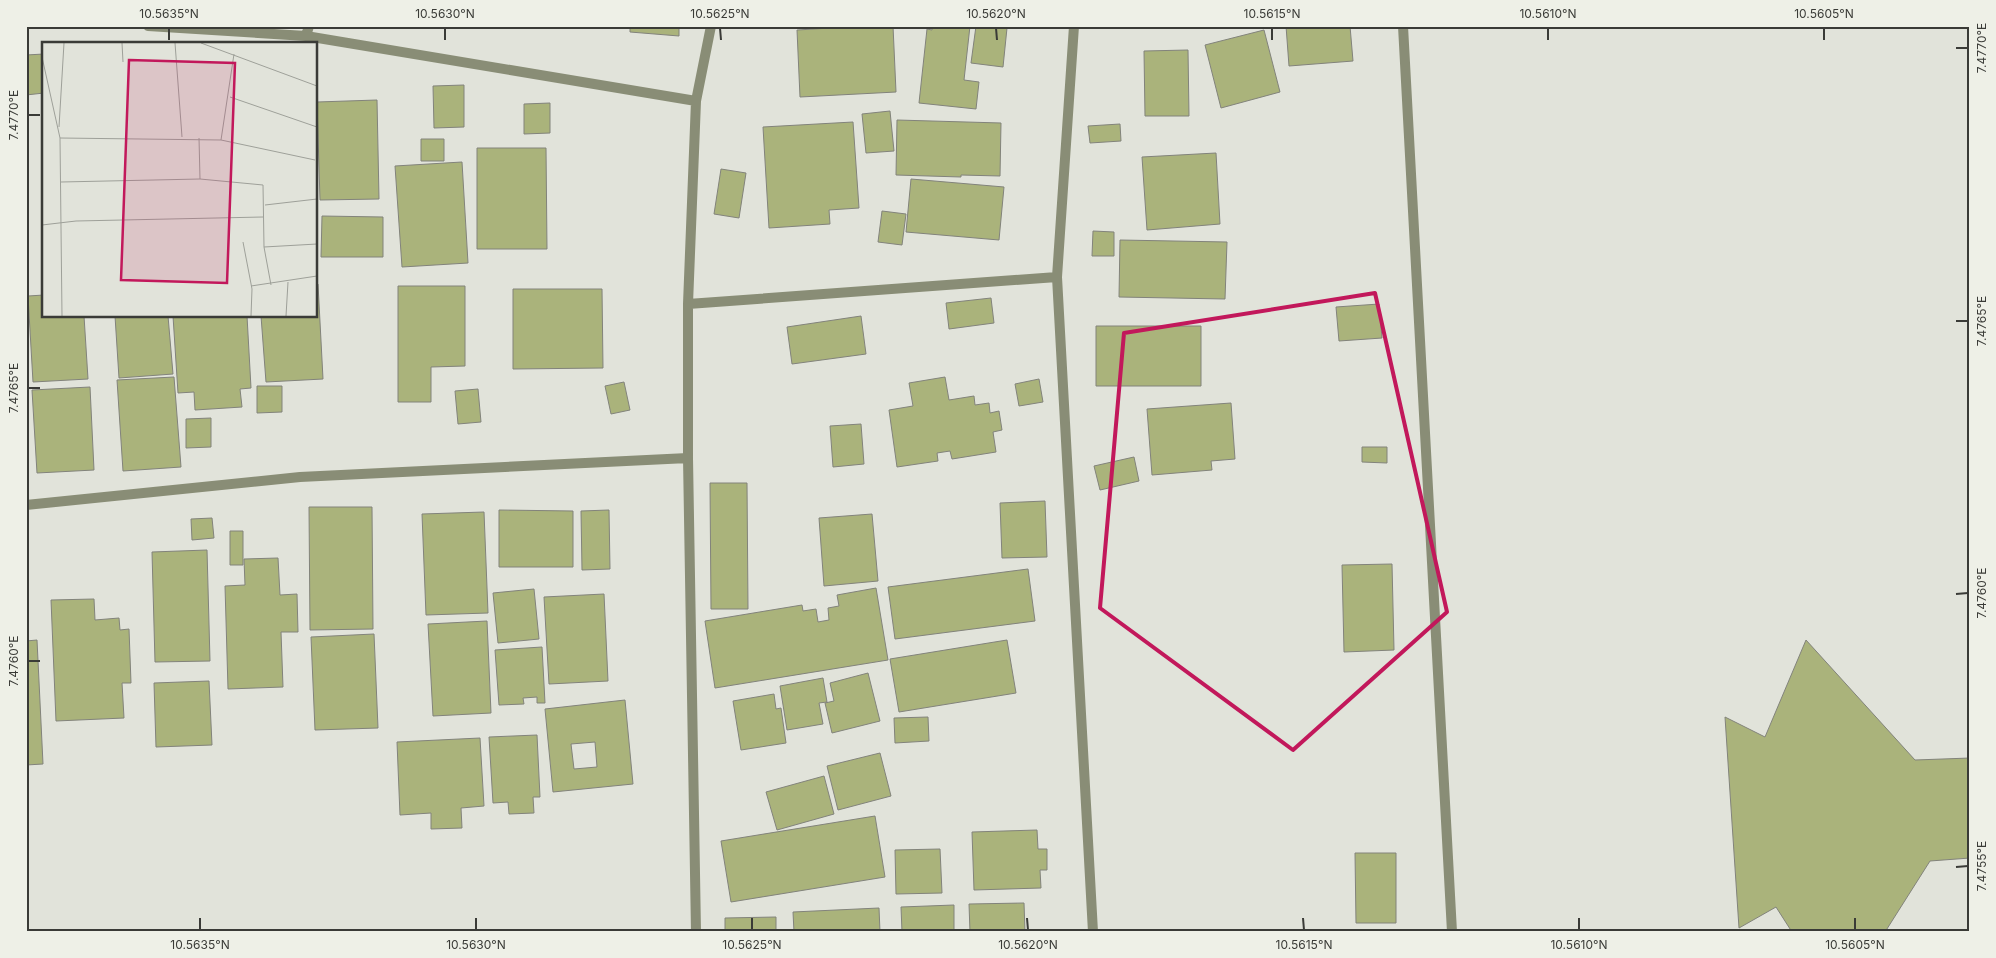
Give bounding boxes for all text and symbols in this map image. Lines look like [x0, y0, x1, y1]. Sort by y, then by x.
text: 10.5635°N [139, 6, 199, 21]
text: 10.5630°N [415, 6, 475, 21]
text: 10.5625°N [690, 6, 750, 21]
text: 10.5620°N [966, 6, 1026, 21]
text: 10.5615°N [1244, 6, 1300, 21]
text: 10.5610°N [1519, 6, 1577, 21]
text: 10.5605°N [1794, 6, 1854, 21]
text: 7.4770°E [1974, 23, 1989, 73]
inset map [42, 42, 318, 318]
text: 7.4770°E [6, 90, 21, 140]
text: 7.4765°E [1974, 296, 1989, 346]
text: 7.4765°E [6, 363, 21, 413]
text: 7.4760°E [1974, 568, 1989, 618]
text: 7.4760°E [6, 636, 21, 686]
text: 7.4755°E [1974, 841, 1989, 891]
text: 10.5635°N [170, 937, 230, 952]
text: 10.5630°N [446, 937, 506, 952]
text: 10.5625°N [722, 937, 782, 952]
text: 10.5620°N [998, 937, 1058, 952]
text: 10.5615°N [1276, 937, 1332, 952]
text: 10.5610°N [1550, 937, 1608, 952]
text: 10.5605°N [1825, 937, 1885, 952]

